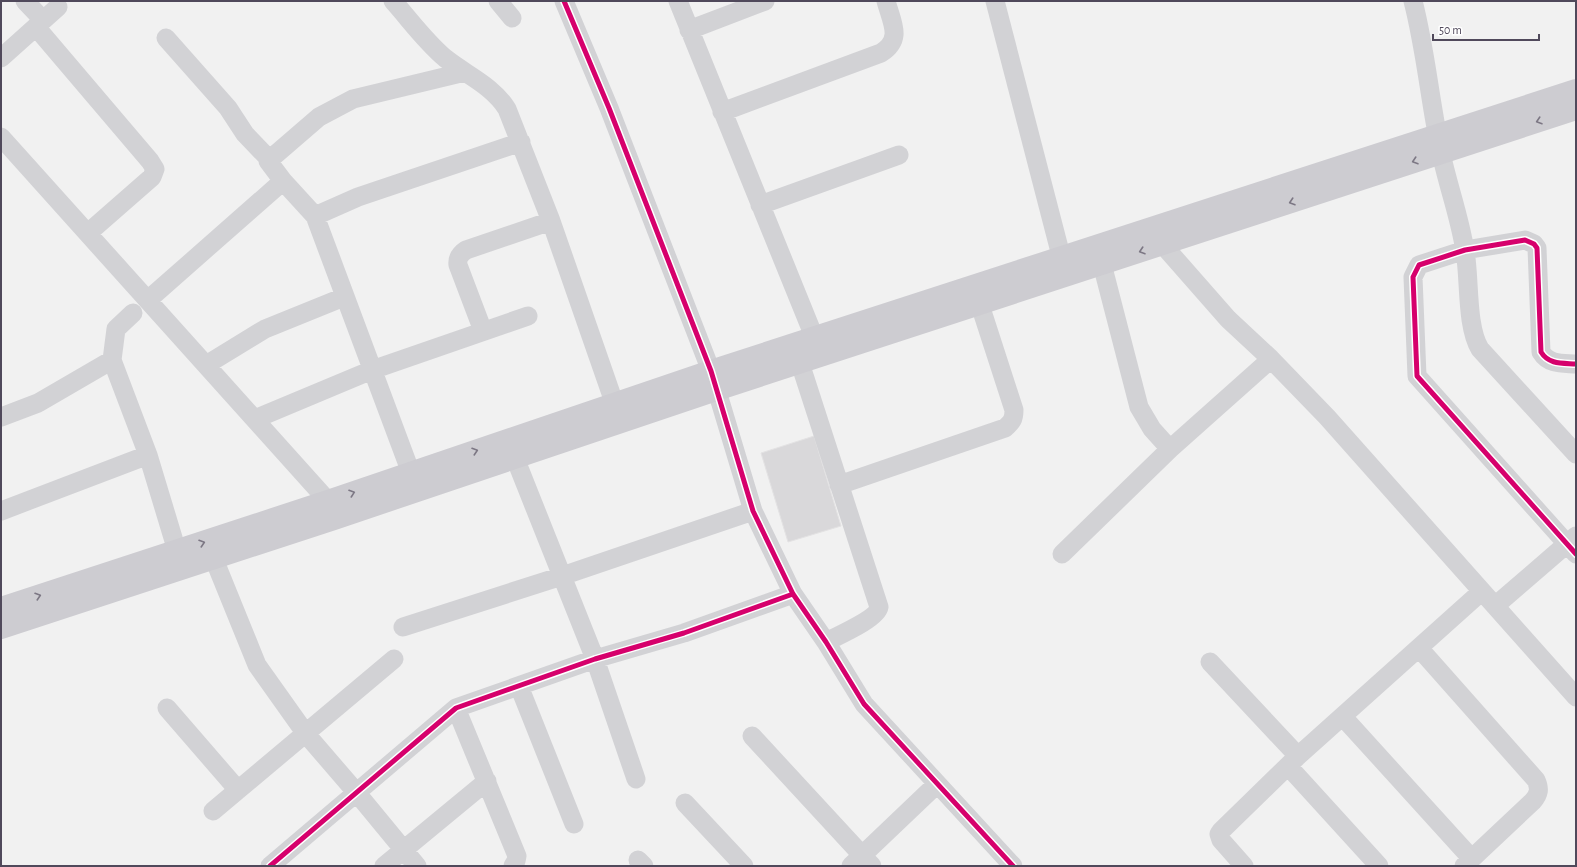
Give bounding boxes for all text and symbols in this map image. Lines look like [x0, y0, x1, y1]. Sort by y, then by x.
scale bar [1433, 16, 1539, 42]
text: 50 m [1439, 24, 1462, 36]
one-way arrow [1536, 116, 1543, 125]
one-way arrow [1412, 157, 1419, 165]
one-way arrow [1288, 197, 1295, 206]
one-way arrow [1138, 247, 1145, 255]
one-way arrow [471, 448, 478, 456]
one-way arrow [348, 489, 355, 498]
one-way arrow [198, 539, 205, 547]
one-way arrow [34, 592, 41, 601]

